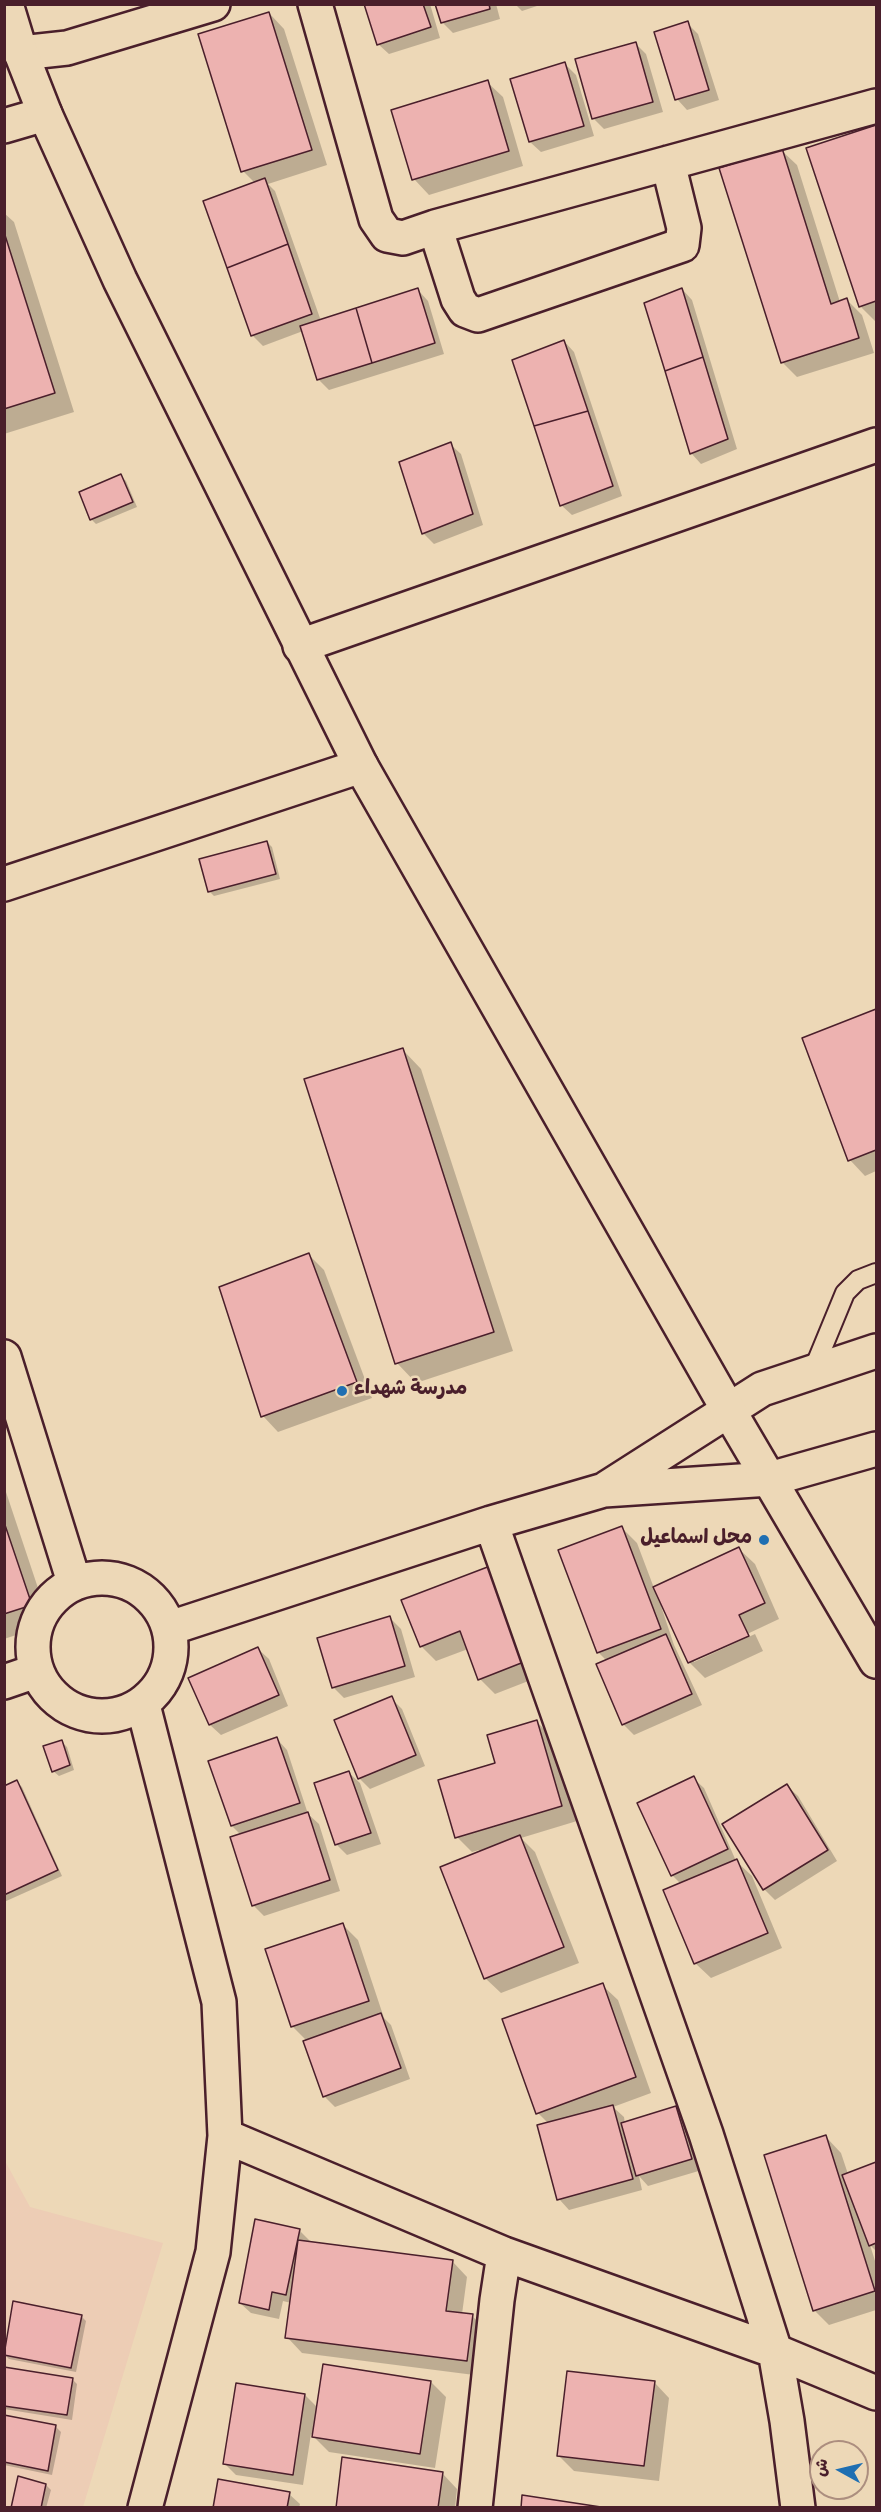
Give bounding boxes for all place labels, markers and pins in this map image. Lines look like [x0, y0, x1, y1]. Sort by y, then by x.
place label: مدرسة شهداء [354, 1379, 467, 1403]
marker: مدرسة شهداء [335, 1384, 349, 1398]
place label: محل اسماعيل [640, 1528, 752, 1552]
marker: محل اسماعيل [757, 1533, 771, 1547]

